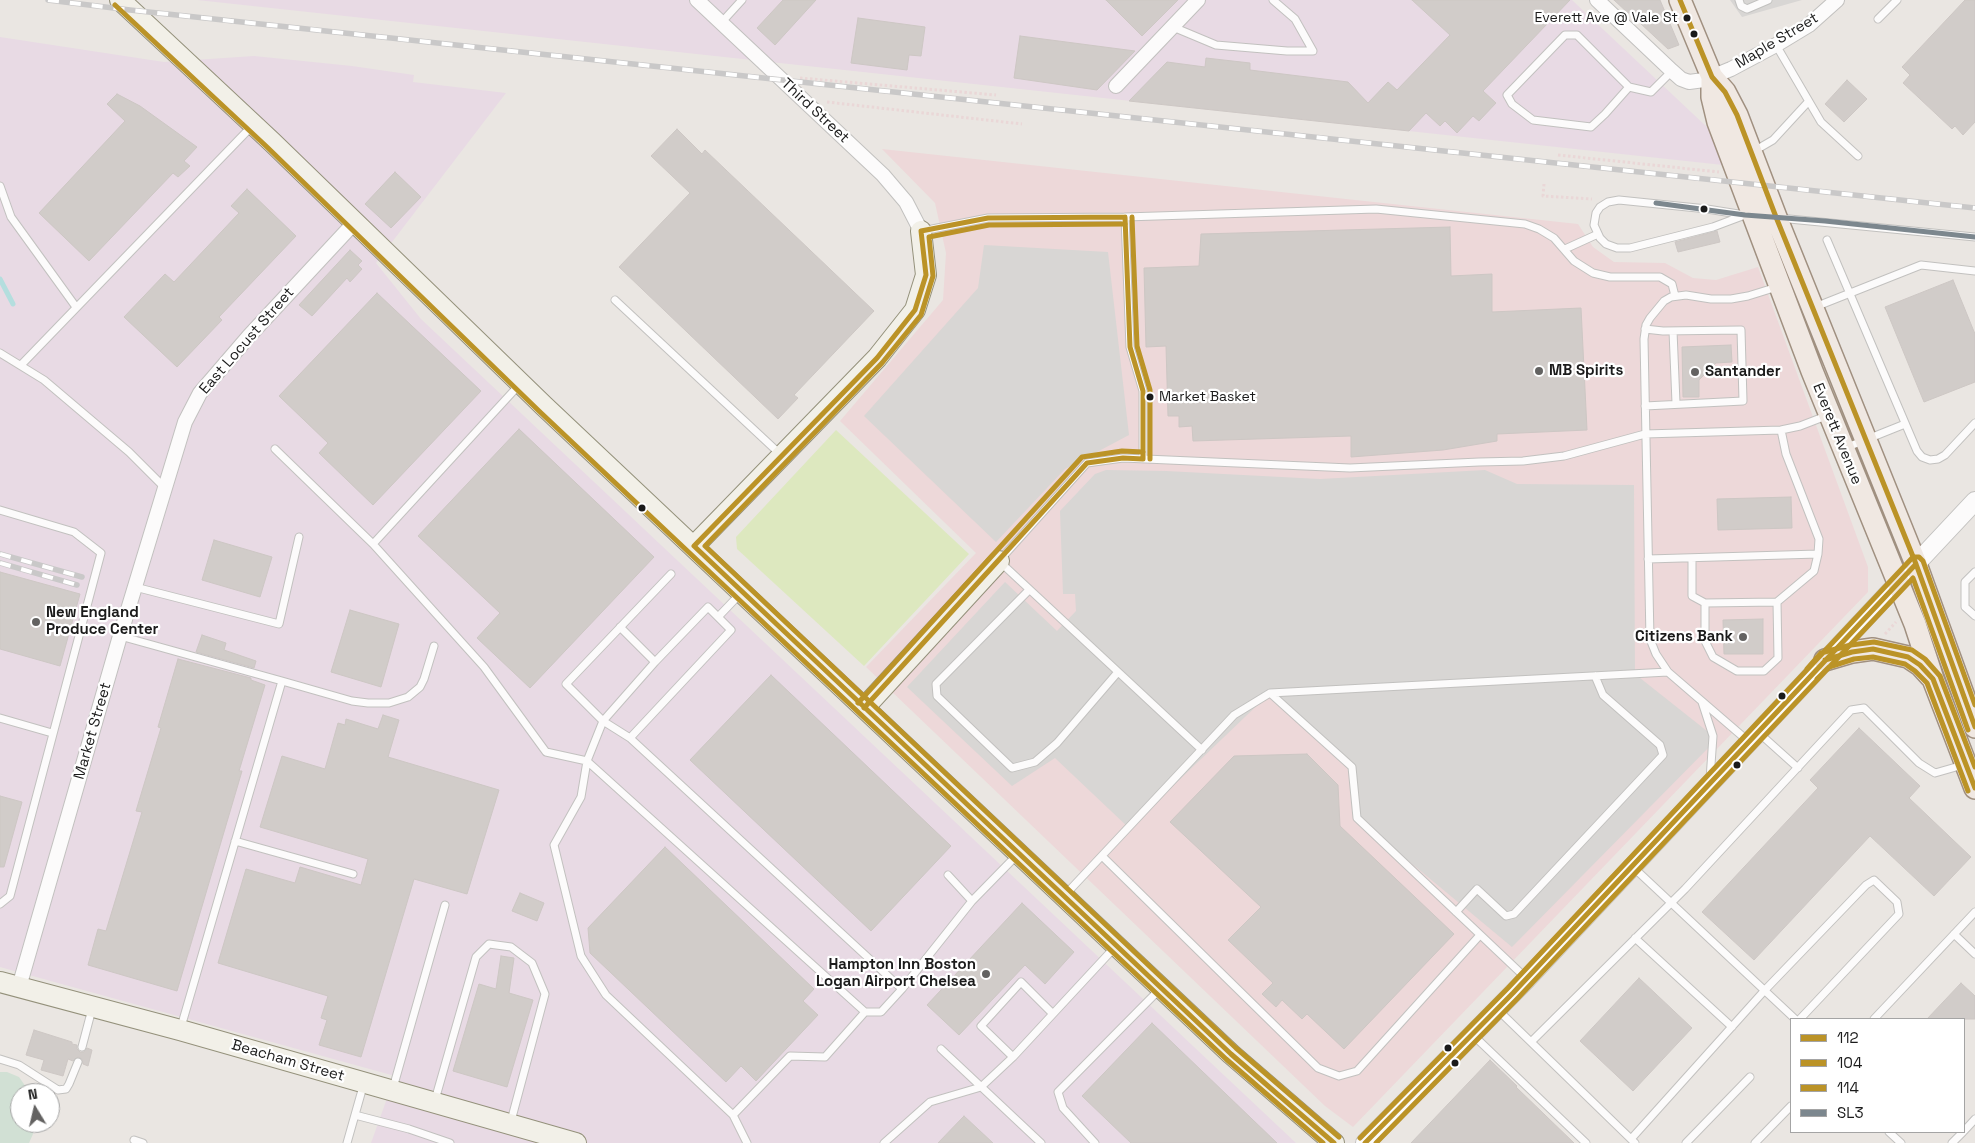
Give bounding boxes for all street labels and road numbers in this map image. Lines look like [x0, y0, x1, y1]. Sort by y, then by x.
street label: Maple Street [1732, 9, 1822, 73]
street label: Third Street [777, 75, 853, 147]
street label: East Locust Street [196, 284, 298, 398]
street label: Everett Avenue [1808, 381, 1866, 487]
street label: Market Street [71, 680, 115, 782]
street label: Beacham Street [229, 1036, 347, 1086]

